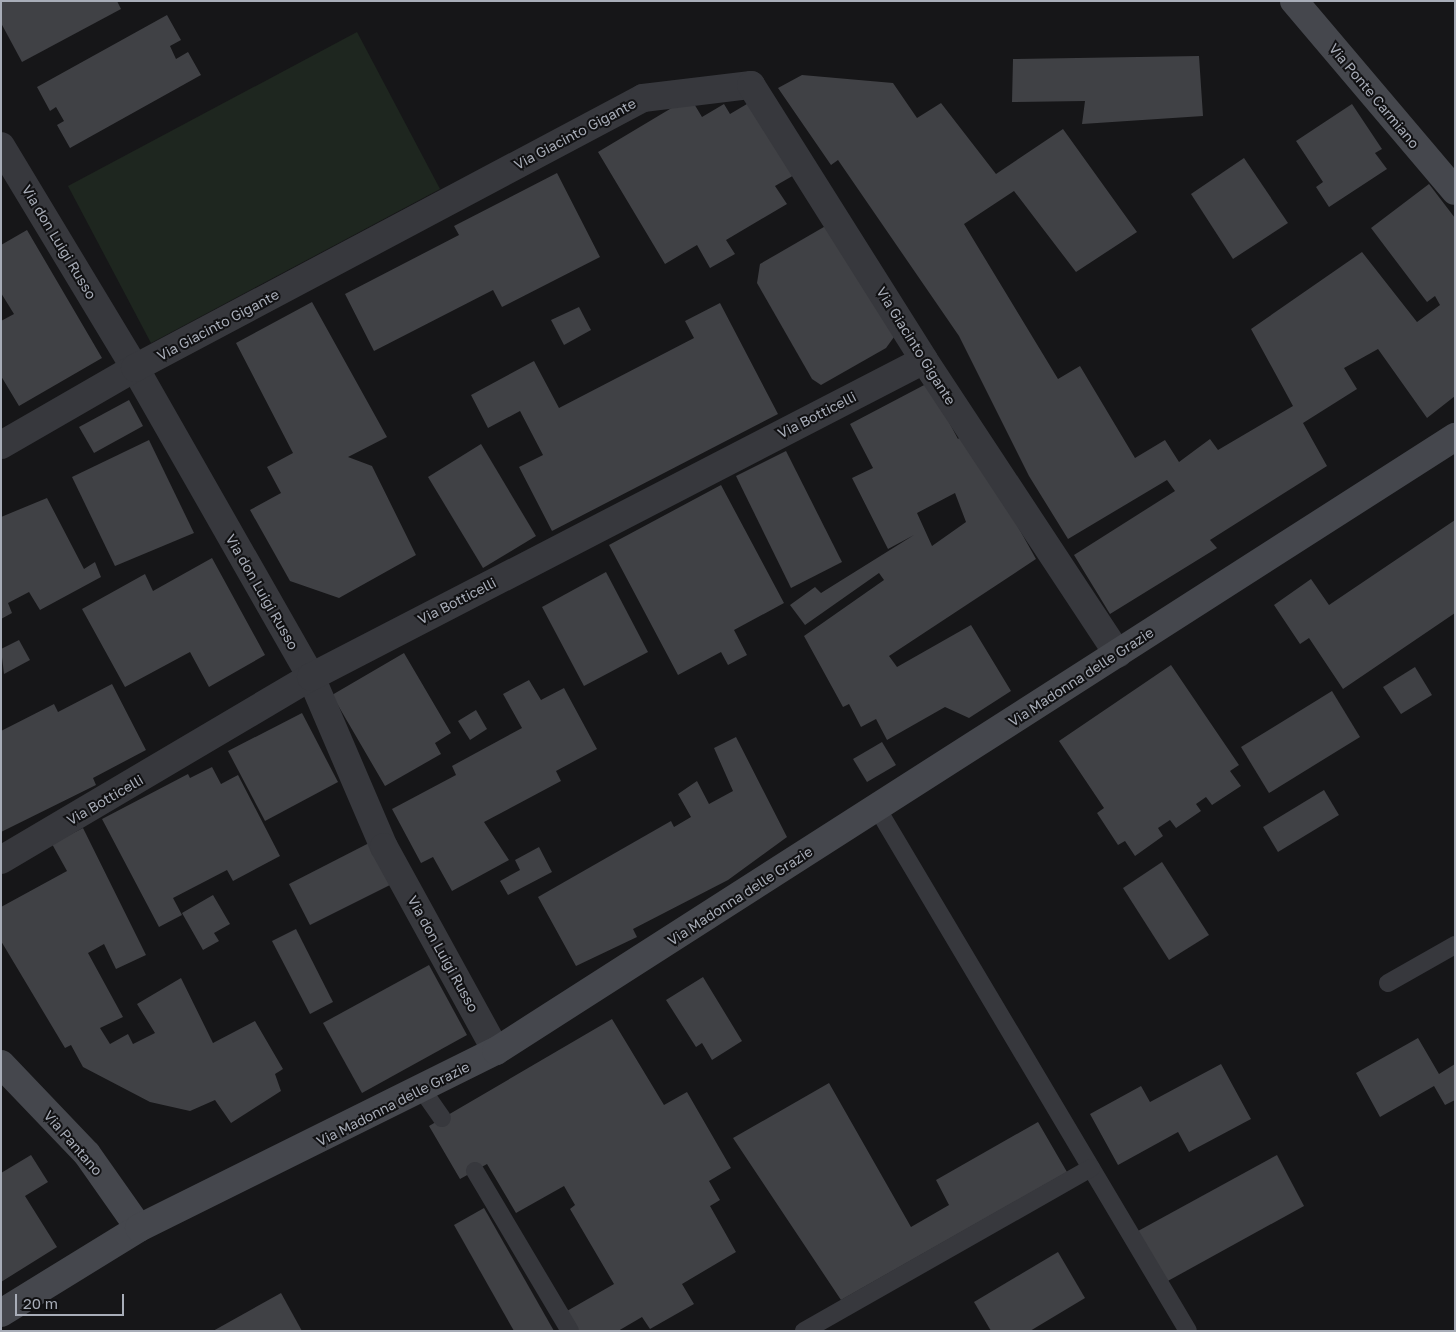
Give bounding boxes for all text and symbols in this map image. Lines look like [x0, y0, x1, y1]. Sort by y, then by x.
street label: Via Ponte Carmiano [1325, 40, 1423, 152]
street label: Via Giacinto Gigante [511, 95, 639, 173]
street label: Via don Luigi Russo [18, 182, 100, 302]
street label: Via Giacinto Gigante [873, 284, 959, 408]
street label: Via Giacinto Gigante [154, 286, 282, 364]
street label: Via Botticelli [775, 388, 859, 442]
street label: Via don Luigi Russo [222, 531, 302, 653]
street label: Via Botticelli [415, 574, 499, 628]
street label: Via Madonna delle Grazie [1005, 624, 1157, 730]
street label: Via Botticelli [64, 771, 146, 829]
street label: Via Madonna delle Grazie [664, 843, 816, 949]
street label: Via don Luigi Russo [404, 893, 482, 1015]
street label: Via Madonna delle Grazie [314, 1058, 472, 1150]
street label: Via Pantano [40, 1107, 106, 1179]
scale bar [18, 1284, 126, 1316]
text: 20 m [23, 1294, 58, 1312]

